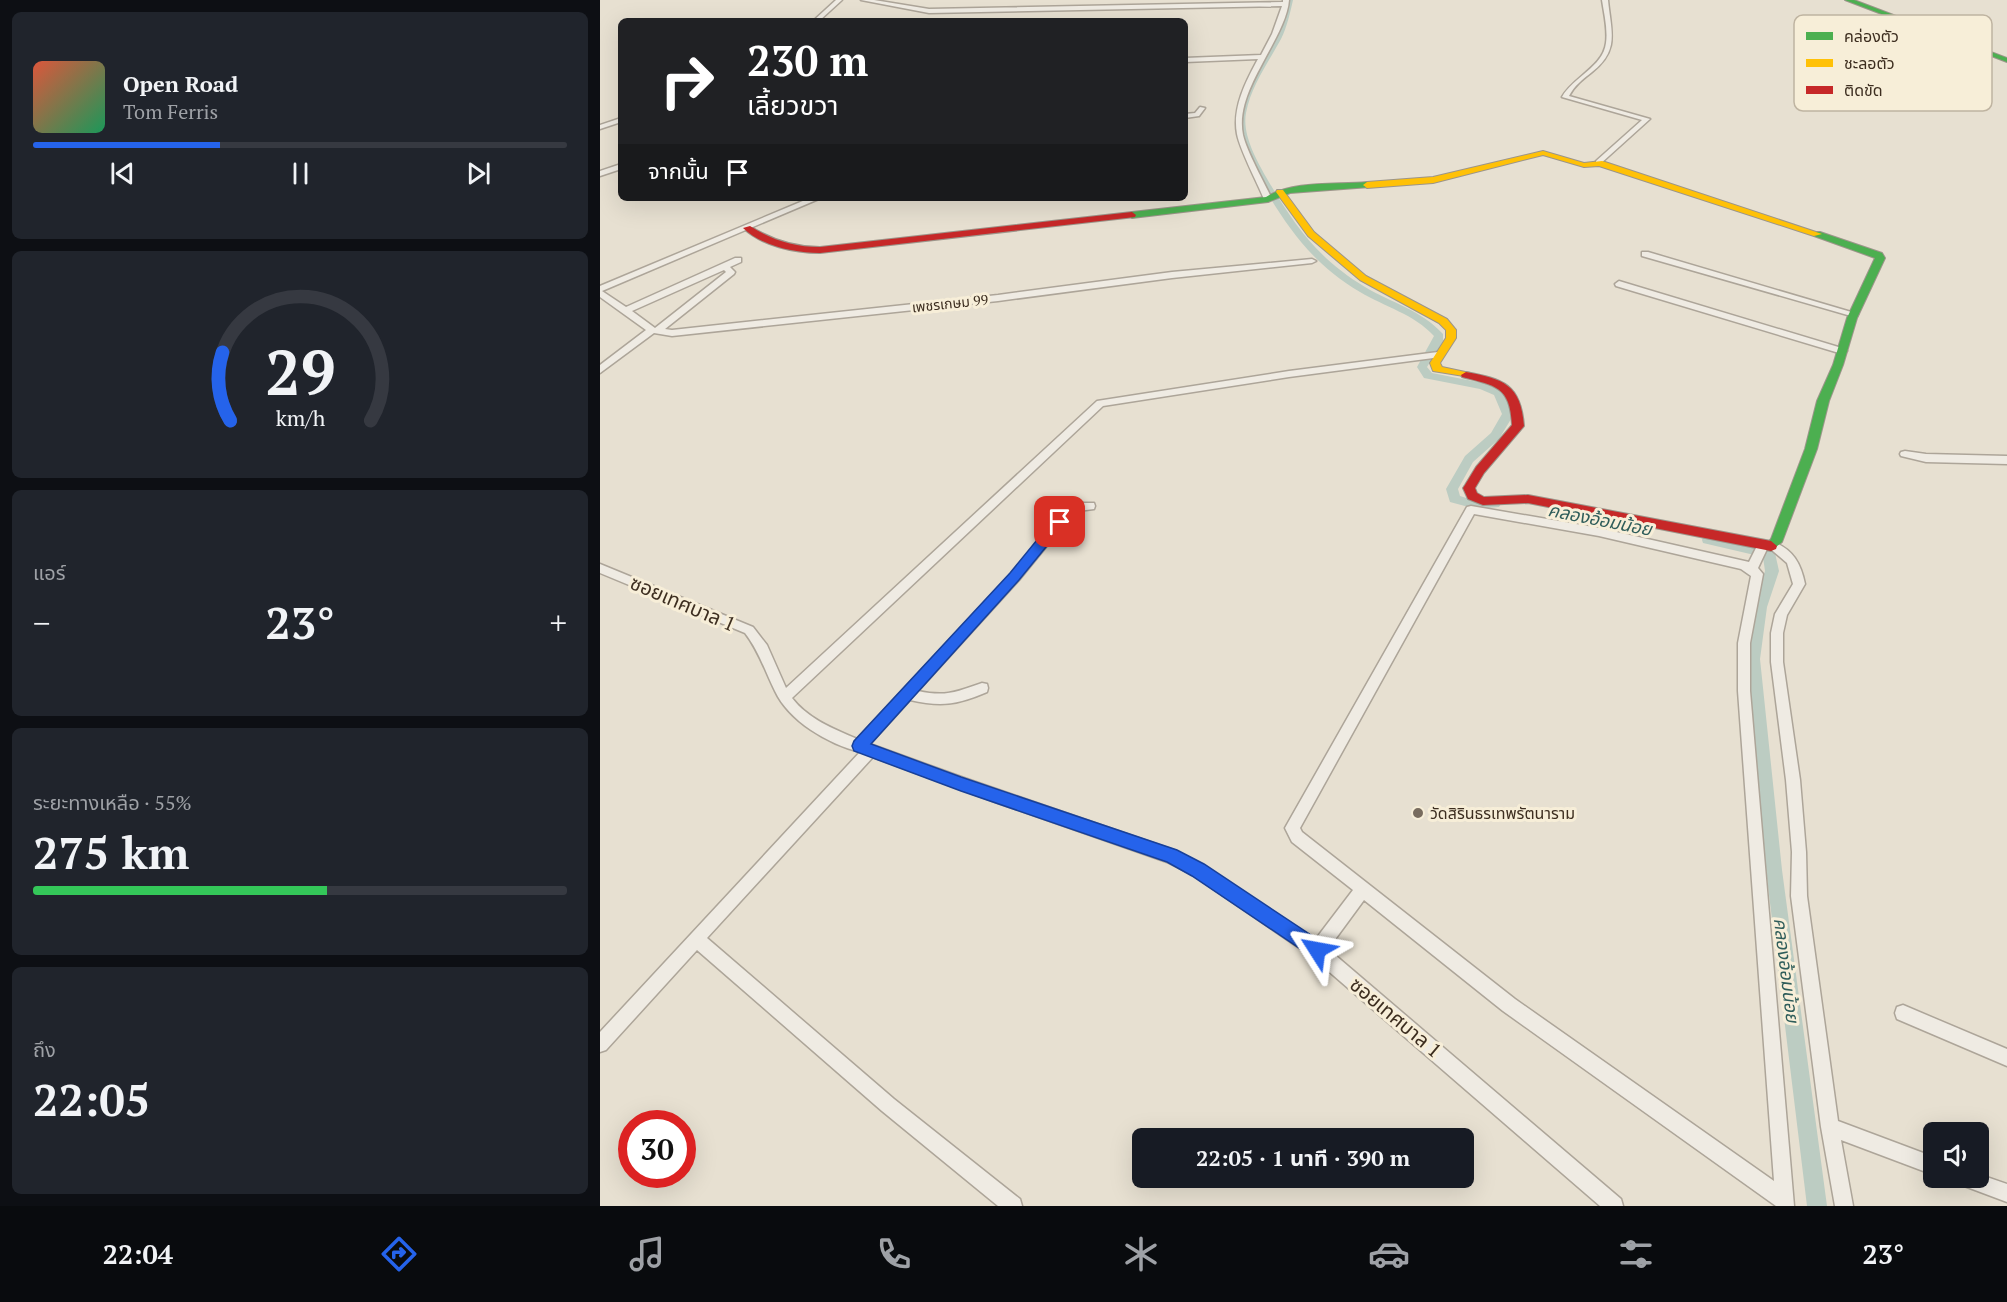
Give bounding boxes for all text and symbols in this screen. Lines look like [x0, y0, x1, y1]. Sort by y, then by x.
legend [1794, 15, 1992, 111]
text: คล่องตัว [1844, 25, 1899, 47]
text: 230 m [747, 32, 868, 88]
icon: right [648, 42, 726, 120]
text: ชะลอตัว [1844, 52, 1895, 74]
text: Open Road [123, 69, 238, 98]
text: ติดขัด [1844, 79, 1883, 101]
text: เลี้ยวขวา [747, 87, 838, 123]
text: Tom Ferris [123, 98, 218, 125]
text: จากนั้น [648, 156, 709, 185]
icon: arrive [721, 156, 754, 189]
icon: previous [106, 157, 139, 190]
icon: pause [284, 157, 317, 190]
icon: next [462, 157, 495, 190]
street label: เพชรเกษม 99 [911, 290, 989, 316]
text: 29 [265, 330, 335, 413]
text: km/h [275, 405, 325, 433]
pin [1034, 496, 1085, 547]
water label: คลองอ้อมน้อย [1546, 497, 1655, 541]
icon: arrive [1043, 505, 1076, 538]
text: แอร์ [33, 559, 65, 586]
street label: ซอยเทศบาล 1 [626, 569, 740, 637]
text: 23° [265, 592, 335, 652]
text: − [33, 601, 51, 644]
text: + [549, 601, 567, 644]
text: ระยะทางเหลือ · 55% [33, 789, 192, 816]
place label: วัดสิรินธรเทพรัตนาราม [1430, 802, 1575, 824]
marker: วัดสิรินธรเทพรัตนาราม [1411, 806, 1425, 820]
text: 275 km [33, 822, 189, 882]
water label: คลองอ้อมน้อย [1769, 916, 1805, 1025]
position arrow [1285, 918, 1349, 982]
street label: ซอยเทศบาล 1 [1344, 971, 1448, 1063]
text: ถึง [33, 1036, 56, 1063]
text: 22:05 [33, 1069, 150, 1129]
speed limit sign: 30 [618, 1110, 696, 1188]
map controls [1923, 1122, 1989, 1188]
button: sound [1923, 1122, 1989, 1188]
text: 22:05 · 1 นาที · 390 m [1196, 1143, 1410, 1172]
icon: directions [378, 1233, 420, 1275]
icon: music [626, 1233, 668, 1275]
icon: phone [873, 1233, 915, 1275]
icon: climate [1120, 1233, 1162, 1275]
icon: car [1368, 1233, 1410, 1275]
icon: filters [1615, 1233, 1657, 1275]
text: 22:04 [103, 1236, 173, 1272]
text: 23° [1863, 1236, 1904, 1272]

